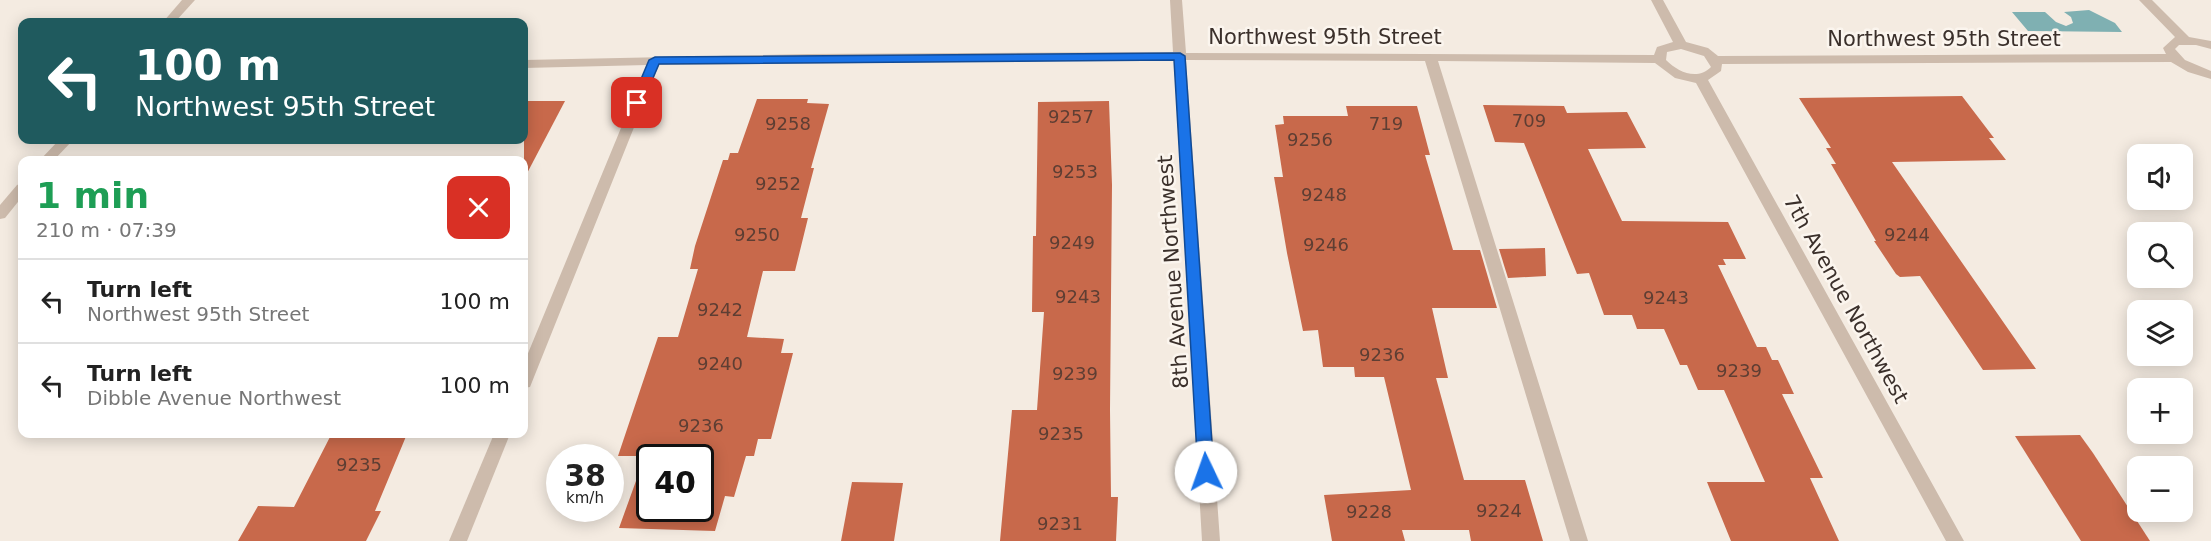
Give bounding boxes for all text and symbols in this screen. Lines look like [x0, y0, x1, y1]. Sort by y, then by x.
street label: Northwest 95th Street [1208, 25, 1442, 49]
street label: Northwest 95th Street [1827, 27, 2061, 51]
text: 100 m [135, 41, 281, 90]
icon: left [36, 42, 114, 120]
pin [611, 77, 662, 128]
icon: arrive [620, 86, 653, 119]
text: Northwest 95th Street [135, 91, 435, 122]
house number: 9257 [1048, 106, 1094, 127]
house number: 709 [1512, 110, 1546, 131]
house number: 9258 [765, 113, 811, 134]
house number: 719 [1369, 113, 1403, 134]
house number: 9256 [1287, 129, 1333, 150]
map controls [2127, 144, 2193, 522]
button: sound [2127, 144, 2193, 210]
street label: 8th Avenue Northwest [1153, 154, 1193, 390]
house number: 9253 [1052, 161, 1098, 182]
house number: 9252 [755, 173, 801, 194]
text: 1 min [36, 175, 149, 216]
button: close [447, 176, 510, 239]
house number: 9248 [1301, 184, 1347, 205]
street label: 7th Avenue Northwest [1779, 191, 1913, 407]
text: 210 m · 07:39 [36, 218, 177, 242]
button: search [2127, 222, 2193, 288]
house number: 9250 [734, 224, 780, 245]
house number: 9244 [1884, 224, 1930, 245]
house number: 9249 [1049, 232, 1095, 253]
house number: 9246 [1303, 234, 1349, 255]
text: Turn left [87, 277, 192, 302]
icon: left [36, 285, 69, 318]
house number: 9243 [1055, 286, 1101, 307]
house number: 9243 [1643, 287, 1689, 308]
text: 100 m [440, 289, 510, 314]
house number: 9242 [697, 299, 743, 320]
button: layers [2127, 300, 2193, 366]
text: Northwest 95th Street [87, 302, 309, 326]
house number: 9236 [1359, 344, 1405, 365]
house number: 9240 [697, 353, 743, 374]
house number: 9239 [1716, 360, 1762, 381]
text: Turn left [87, 361, 192, 386]
house number: 9239 [1052, 363, 1098, 384]
icon: left [36, 369, 69, 402]
text: 100 m [440, 373, 510, 398]
button: + [2127, 378, 2193, 444]
text: Dibble Avenue Northwest [87, 386, 341, 410]
house number: 9236 [678, 415, 724, 436]
house number: 9235 [1038, 423, 1084, 444]
position arrow [1174, 440, 1238, 504]
speed limit sign: 40 [636, 444, 714, 522]
house number: 9235 [336, 454, 382, 475]
button: − [2127, 456, 2193, 522]
text: 38 [564, 458, 606, 493]
text: km/h [566, 489, 604, 507]
house number: 9224 [1476, 500, 1522, 521]
house number: 9228 [1346, 501, 1392, 522]
house number: 9231 [1037, 513, 1083, 534]

